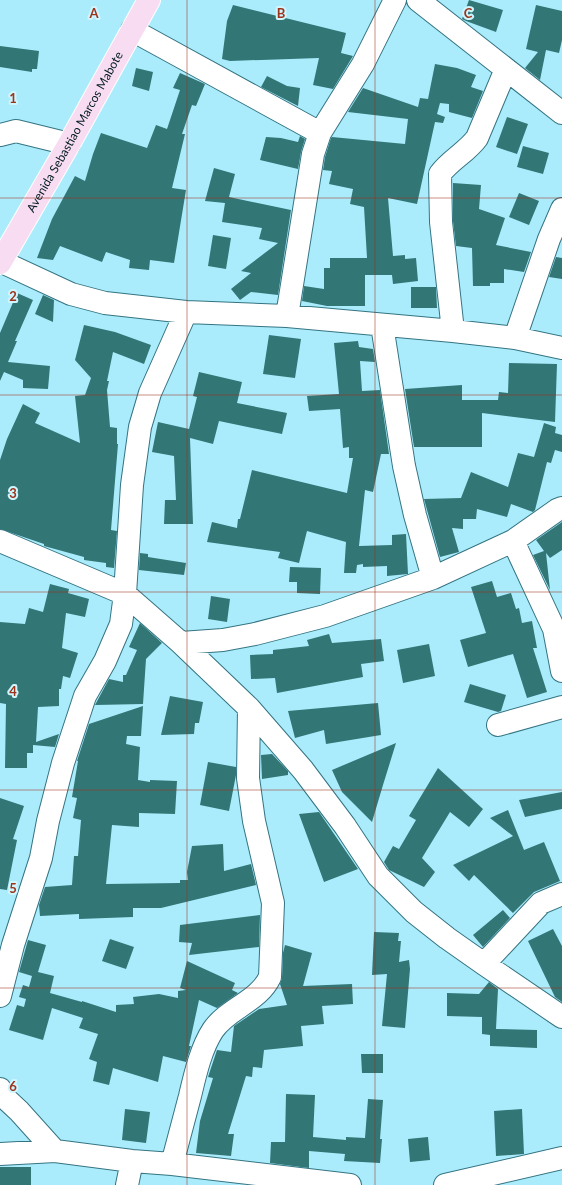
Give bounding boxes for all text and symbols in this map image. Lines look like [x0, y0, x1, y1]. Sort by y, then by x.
text: A [88, 5, 99, 21]
text: B [277, 5, 286, 21]
text: C [464, 5, 473, 21]
street label: Avenida Sebastiao Marcos Mabote [23, 49, 126, 215]
text: 1 [9, 90, 17, 106]
text: 2 [9, 288, 17, 304]
text: 3 [9, 485, 17, 501]
text: 4 [9, 683, 17, 699]
text: 5 [9, 880, 17, 896]
text: 6 [9, 1078, 17, 1094]

